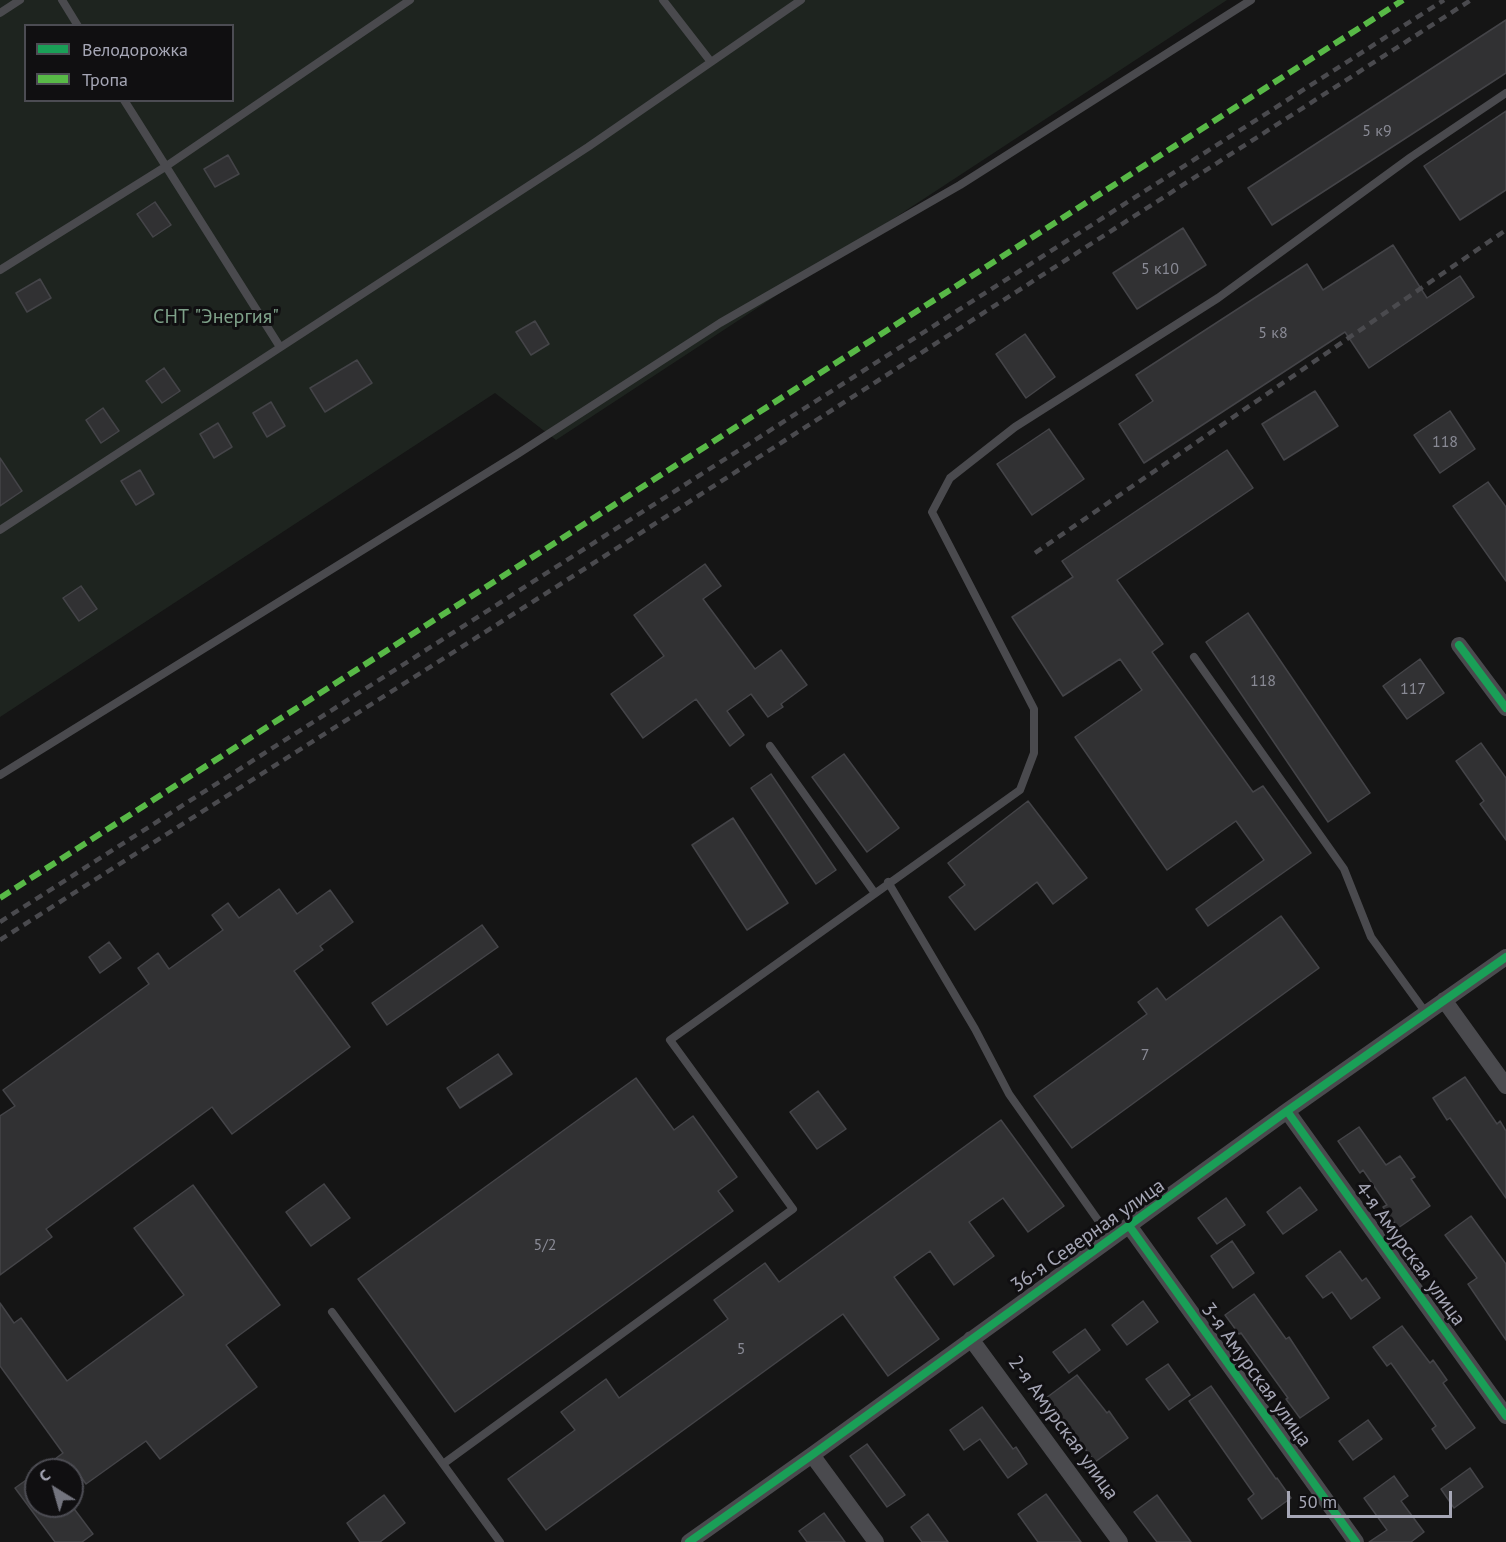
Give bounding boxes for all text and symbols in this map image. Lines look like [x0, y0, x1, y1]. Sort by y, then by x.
legend [24, 24, 234, 102]
text: Велодорожка [82, 38, 188, 61]
text: Тропа [82, 68, 128, 91]
house number: 5 к9 [1362, 121, 1392, 141]
house number: 5 к10 [1141, 259, 1179, 279]
park label: СНТ "Энергия" [153, 305, 279, 329]
house number: 5 к8 [1258, 323, 1288, 343]
house number: 118 [1432, 432, 1458, 452]
house number: 118 [1250, 671, 1276, 691]
house number: 117 [1400, 679, 1426, 699]
house number: 7 [1141, 1045, 1149, 1065]
street label: 36-я Северная улица [1007, 1174, 1169, 1298]
street label: 4-я Амурская улица [1350, 1177, 1470, 1331]
house number: 5/2 [533, 1235, 557, 1255]
street label: 3-я Амурская улица [1196, 1298, 1316, 1452]
house number: 5 [737, 1339, 745, 1359]
street label: 2-я Амурская улица [1003, 1351, 1123, 1505]
north arrow [24, 1458, 84, 1518]
text: С [35, 1465, 54, 1486]
scale bar [1290, 1479, 1455, 1517]
text: 50 m [1298, 1490, 1337, 1513]

